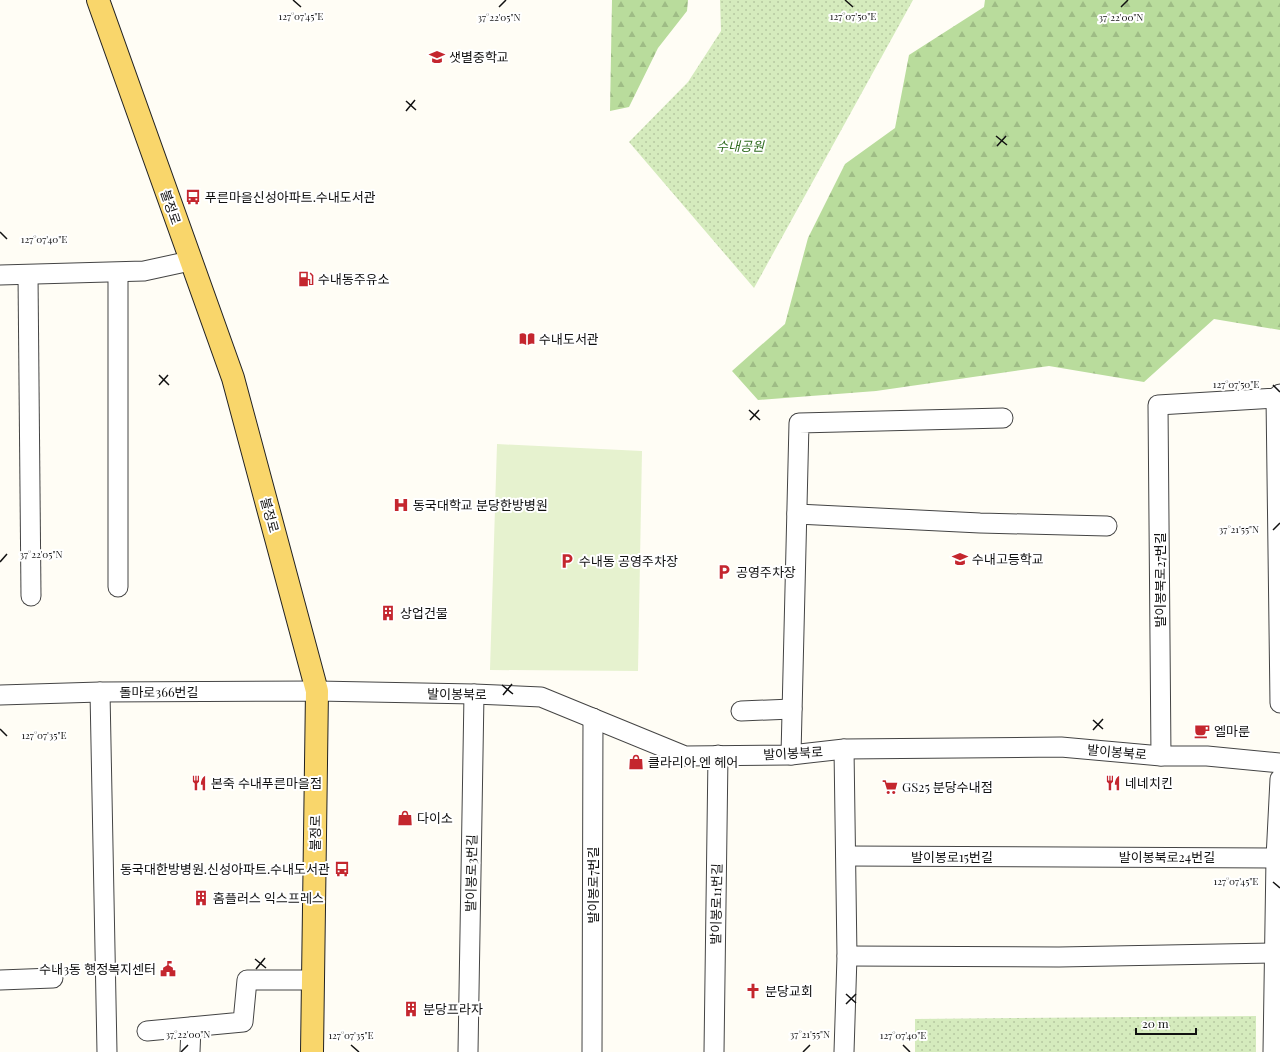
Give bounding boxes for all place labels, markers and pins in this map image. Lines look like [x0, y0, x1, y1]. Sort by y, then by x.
school or university icon: 샛별중학교 [428, 48, 446, 66]
place label: 샛별중학교 [449, 48, 509, 65]
bus stop icon: 푸른마을신성아파트.수내도서관 [184, 188, 202, 206]
place label: 푸른마을신성아파트.수내도서관 [205, 188, 376, 205]
fuel station icon: 수내동주유소 [297, 270, 315, 288]
place label: 수내동주유소 [318, 270, 390, 287]
library icon: 수내도서관 [518, 330, 536, 348]
place label: 수내도서관 [539, 330, 599, 347]
hospital icon: 동국대학교 분당한방병원 [392, 496, 410, 514]
place label: 동국대학교 분당한방병원 [413, 496, 548, 513]
school or university icon: 수내고등학교 [951, 550, 969, 568]
place label: 수내고등학교 [972, 550, 1044, 567]
parking icon: 수내동 공영주차장 [558, 552, 576, 570]
place label: 수내동 공영주차장 [579, 552, 678, 569]
parking icon: 공영주차장 [715, 563, 733, 581]
place label: 공영주차장 [736, 563, 796, 580]
building icon: 상업건물 [379, 604, 397, 622]
place label: 상업건물 [400, 604, 448, 621]
cafe icon: 엘마룬 [1193, 722, 1211, 740]
place label: 엘마룬 [1214, 722, 1250, 739]
shop icon: 클라리아 엔 헤어 [627, 753, 645, 771]
place label: 클라리아 엔 헤어 [648, 753, 738, 770]
restaurant icon: 본죽 수내푸른마을점 [190, 774, 208, 792]
place label: 본죽 수내푸른마을점 [211, 774, 322, 791]
restaurant icon: 네네치킨 [1104, 774, 1122, 792]
place label: 네네치킨 [1125, 774, 1173, 791]
supermarket icon: GS25 분당수내점 [881, 778, 899, 796]
place label: GS25 분당수내점 [902, 778, 993, 795]
shop icon: 다이소 [396, 809, 414, 827]
place label: 다이소 [417, 809, 453, 826]
place label: 동국대한방병원.신성아파트.수내도서관 [120, 860, 330, 877]
bus stop icon: 동국대한방병원.신성아파트.수내도서관 [333, 860, 351, 878]
building icon: 홈플러스 익스프레스 [192, 889, 210, 907]
place label: 홈플러스 익스프레스 [213, 889, 324, 906]
place label: 수내3동 행정복지센터 [39, 960, 156, 977]
public building icon: 수내3동 행정복지센터 [159, 960, 177, 978]
church icon: 분당교회 [744, 982, 762, 1000]
place label: 분당교회 [765, 982, 813, 999]
building icon: 분당프라자 [402, 1000, 420, 1018]
place label: 분당프라자 [423, 1000, 483, 1017]

